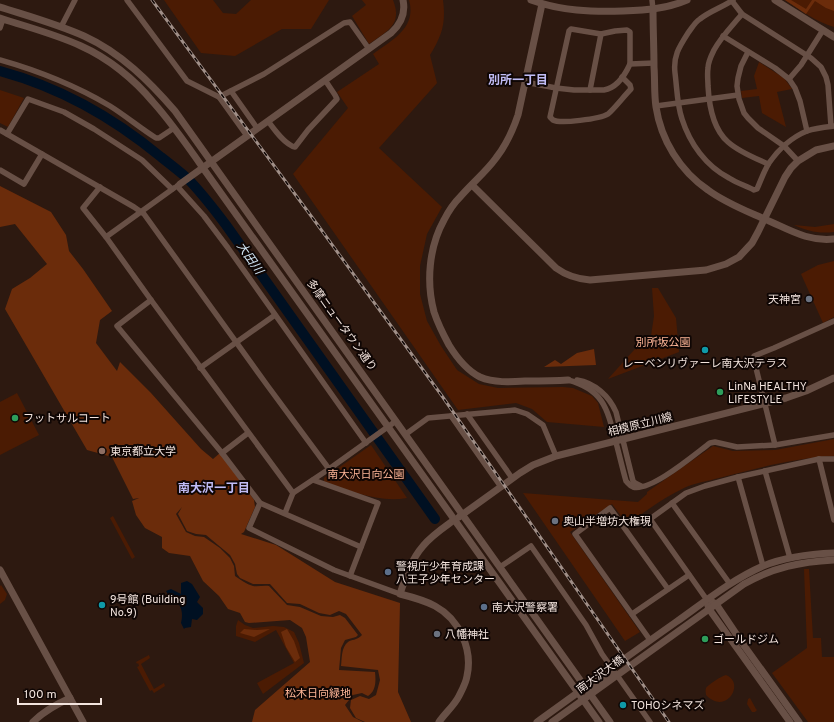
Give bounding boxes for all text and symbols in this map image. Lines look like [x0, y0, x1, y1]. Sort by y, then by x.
district label: 別所一丁目 [488, 73, 548, 89]
water label: 大田川 [232, 239, 267, 280]
street label: 多摩ニュータウン通り [303, 277, 379, 374]
place label: 天神宮 [768, 293, 801, 307]
marker: 天神宮 [804, 294, 814, 304]
park label: 別所坂公園 [636, 336, 691, 350]
marker: レーベンリヴァーレ南大沢テラス [700, 345, 710, 355]
place label: レーベンリヴァーレ南大沢テラス [623, 357, 787, 371]
place label: LinNa HEALTHY LIFESTYLE [728, 380, 807, 407]
marker: LinNa HEALTHY LIFESTYLE [715, 387, 725, 397]
street label: 相模原立川線 [607, 410, 674, 440]
place label: フットサルコート [23, 412, 111, 426]
marker: フットサルコート [10, 413, 20, 423]
place label: 東京都立大学 [110, 445, 176, 459]
marker: 東京都立大学 [97, 446, 107, 456]
park label: 南大沢日向公園 [328, 468, 405, 482]
district label: 南大沢一丁目 [178, 481, 250, 497]
place label: 奥山半増坊大権現 [563, 515, 651, 529]
marker: 奥山半増坊大権現 [550, 516, 560, 526]
place label: 警視庁少年育成課 八王子少年センター [396, 560, 495, 587]
marker: 警視庁少年育成課 八王子少年センター [383, 567, 393, 577]
place label: 9号館 (Building No.9) [110, 593, 186, 620]
marker: 9号館 (Building No.9) [97, 600, 107, 610]
place label: 南大沢警察署 [492, 601, 558, 615]
marker: 南大沢警察署 [479, 602, 489, 612]
place label: 八幡神社 [445, 628, 489, 642]
marker: 八幡神社 [432, 629, 442, 639]
place label: ゴールドジム [713, 633, 779, 647]
marker: ゴールドジム [700, 634, 710, 644]
street label: 南大沢大橋 [574, 653, 627, 697]
scale bar [18, 680, 101, 706]
text: 100 m [24, 687, 57, 703]
park label: 松木日向緑地 [285, 687, 351, 701]
place label: TOHOシネマズ [631, 699, 705, 713]
marker: TOHOシネマズ [618, 700, 628, 710]

